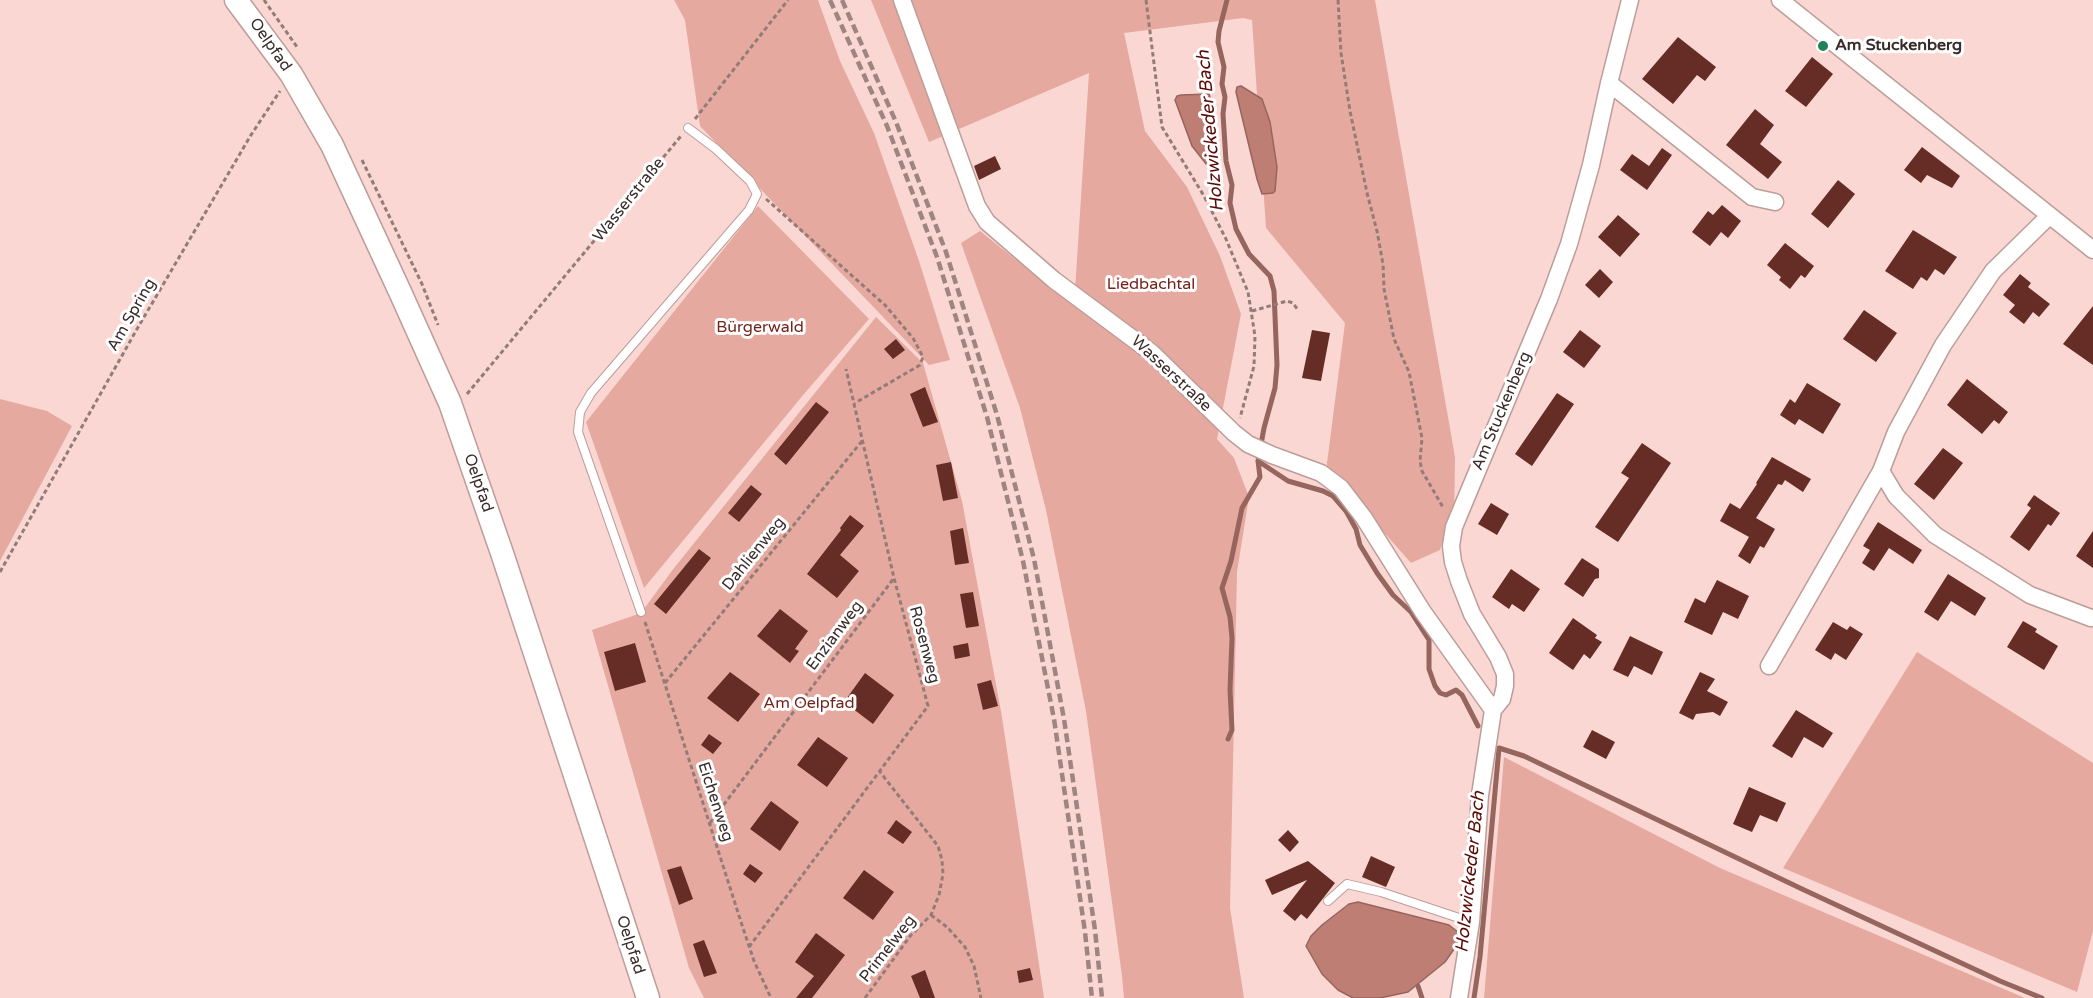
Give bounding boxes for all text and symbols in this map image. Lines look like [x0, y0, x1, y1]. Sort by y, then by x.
street label: Oelpfad [245, 15, 295, 75]
place label: Am Stuckenberg [1835, 36, 1962, 56]
marker: Am Stuckenberg [1816, 39, 1830, 53]
water label: Holzwickeder Bach [1193, 49, 1229, 213]
street label: Wasserstraße [589, 154, 669, 246]
street label: Am Spring [104, 275, 160, 355]
park label: Liedbachtal [1107, 275, 1195, 295]
park label: Bürgerwald [716, 318, 804, 338]
street label: Wasserstraße [1127, 332, 1215, 416]
street label: Am Stuckenberg [1468, 349, 1536, 473]
street label: Oelpfad [459, 451, 497, 515]
street label: Dahlienweg [719, 513, 789, 595]
street label: Enzianweg [803, 597, 867, 675]
street label: Rosenweg [904, 604, 944, 686]
park label: Am Oelpfad [763, 694, 855, 714]
street label: Eichenweg [693, 760, 737, 844]
water label: Holzwickeder Bach [1452, 790, 1490, 954]
street label: Primelweg [856, 911, 920, 987]
street label: Oelpfad [611, 913, 649, 977]

